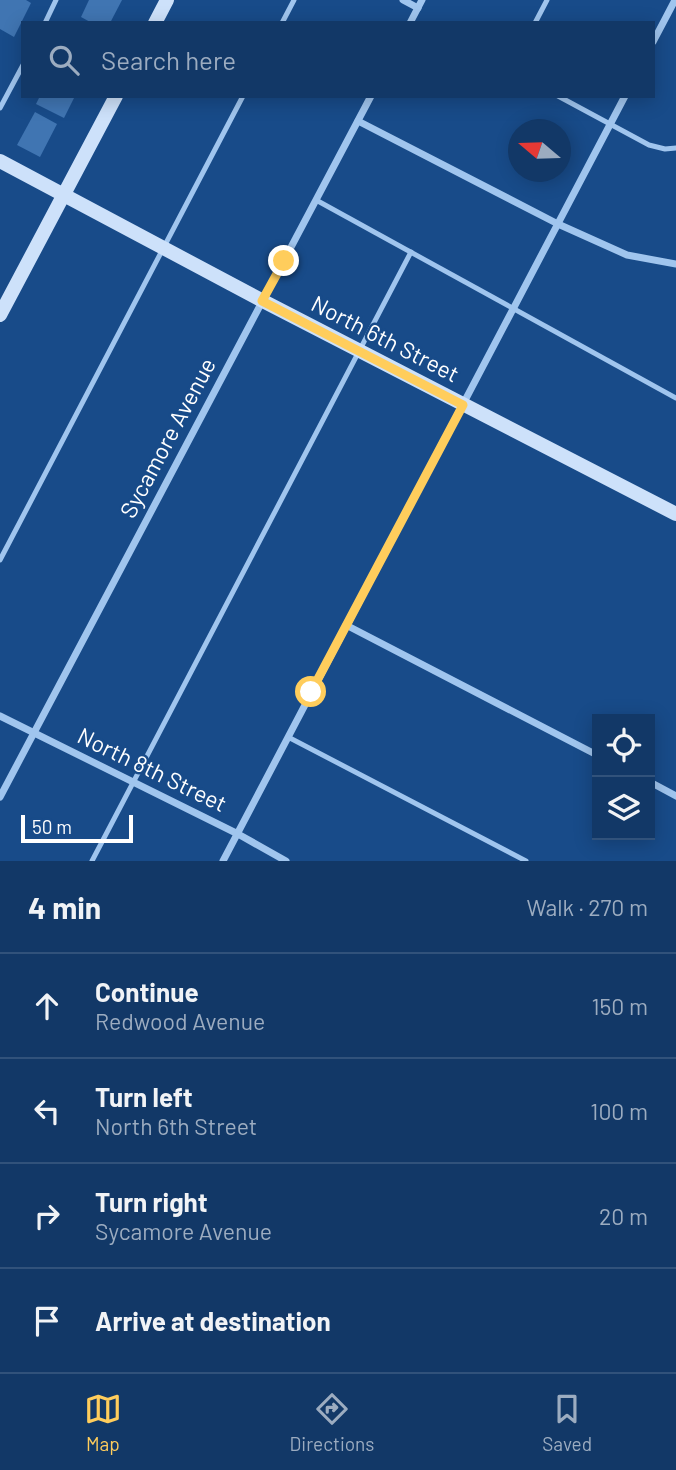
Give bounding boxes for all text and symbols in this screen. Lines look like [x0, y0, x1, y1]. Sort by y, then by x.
search box [21, 21, 655, 98]
icon: search [45, 41, 83, 79]
text: Search here [101, 44, 236, 75]
north arrow [508, 119, 571, 182]
route end [268, 245, 299, 276]
street label: North 6th Street [307, 289, 464, 387]
street label: Sycamore Avenue [113, 353, 221, 522]
route start [295, 676, 326, 707]
map controls [592, 714, 655, 840]
button: locate [592, 714, 655, 777]
street label: North 8th Street [73, 721, 232, 817]
button: layers [592, 777, 655, 840]
scale bar [21, 812, 133, 844]
text: 50 m [32, 815, 72, 838]
text: 4 min [28, 889, 101, 925]
text: Walk · 270 m [526, 893, 648, 921]
text: Continue [95, 976, 199, 1007]
icon: ahead [28, 987, 66, 1025]
text: 150 m [592, 992, 648, 1020]
text: Redwood Avenue [95, 1007, 265, 1035]
text: Turn left [95, 1081, 193, 1112]
icon: left [28, 1092, 66, 1130]
text: 100 m [590, 1097, 648, 1125]
text: North 6th Street [95, 1112, 257, 1140]
text: Turn right [95, 1186, 208, 1217]
icon: right [28, 1197, 66, 1235]
text: 20 m [599, 1202, 648, 1230]
text: Sycamore Avenue [95, 1217, 272, 1245]
icon: arrive [28, 1302, 66, 1340]
text: Arrive at destination [95, 1305, 331, 1336]
tab: Map [84, 1390, 122, 1455]
tab: Directions [290, 1390, 375, 1455]
tab: Saved [542, 1390, 592, 1455]

